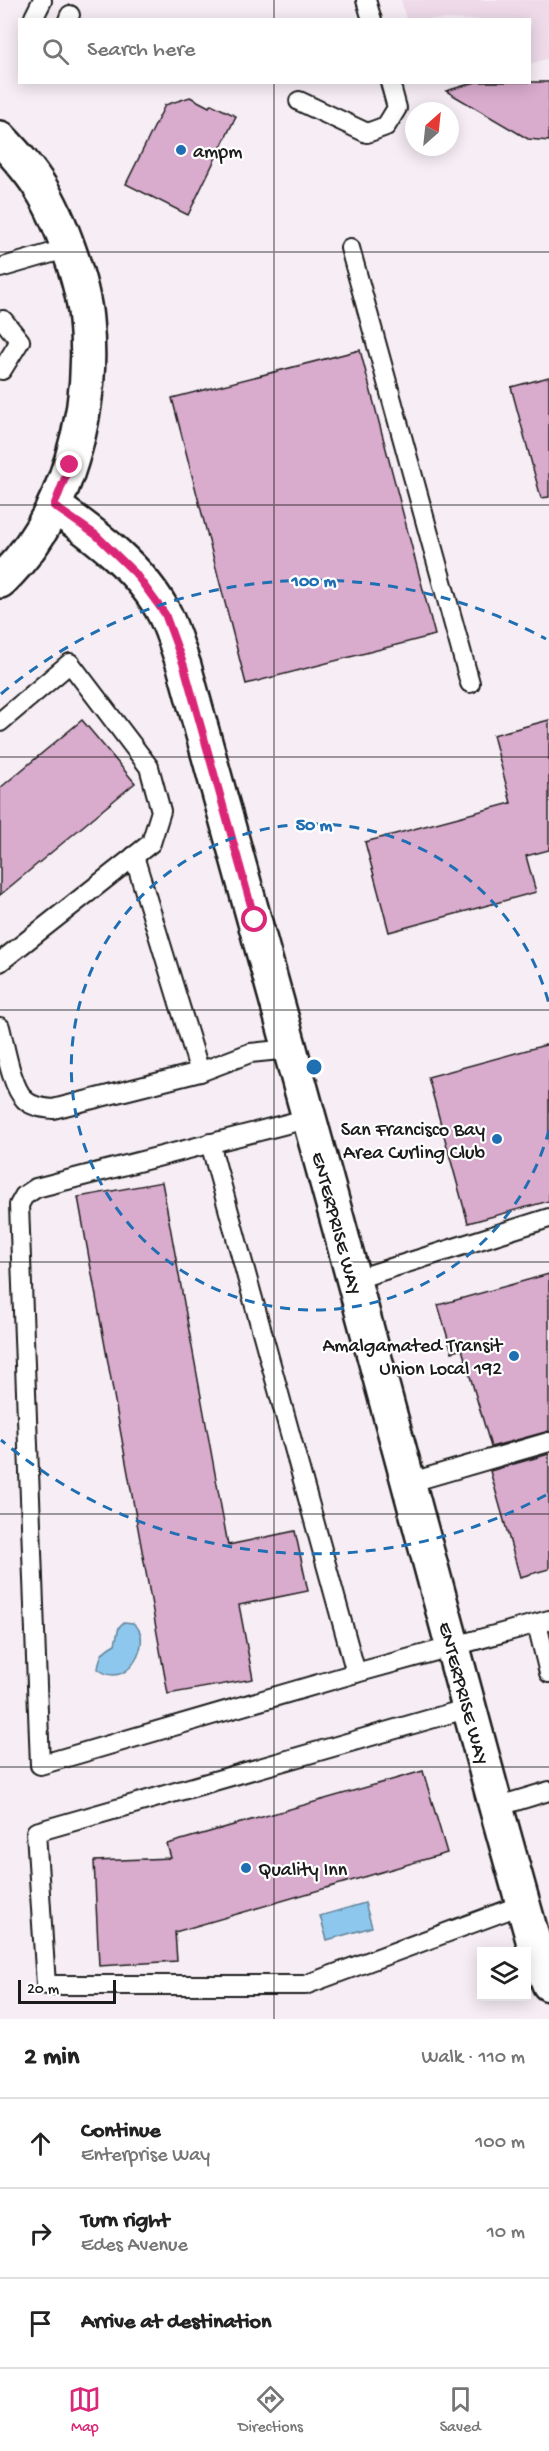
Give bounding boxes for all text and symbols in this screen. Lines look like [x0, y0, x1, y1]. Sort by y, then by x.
search box [18, 18, 531, 84]
icon: search [39, 35, 72, 68]
text: Search here [87, 38, 195, 64]
north arrow [405, 102, 459, 156]
place label: ampm [193, 142, 242, 165]
marker: ampm [174, 143, 188, 157]
route end [56, 451, 82, 477]
text: 100 m [291, 572, 337, 593]
text: 50 m [296, 816, 333, 837]
route start [241, 906, 267, 932]
centre of rings [304, 1057, 324, 1077]
place label: San Francisco Bay Area Curling Club [341, 1120, 485, 1166]
marker: San Francisco Bay Area Curling Club [490, 1132, 504, 1146]
street label: ENTERPRISE WAY [304, 1150, 365, 1298]
place label: Amalgamated Transit Union Local 192 [323, 1336, 504, 1382]
marker: Amalgamated Transit Union Local 192 [507, 1349, 521, 1363]
street label: ENTERPRISE WAY [431, 1620, 492, 1768]
place label: Quality Inn [258, 1860, 348, 1883]
marker: Quality Inn [239, 1861, 253, 1875]
map controls [477, 1947, 531, 2001]
button: layers [477, 1947, 531, 2001]
scale bar [18, 1977, 116, 2004]
text: 20 m [27, 1981, 59, 2000]
text: 2 min [24, 2043, 79, 2074]
text: Walk · 110 m [421, 2047, 525, 2070]
text: Continue [81, 2119, 161, 2145]
icon: ahead [24, 2127, 57, 2160]
text: 100 m [475, 2132, 525, 2155]
text: Enterprise Way [81, 2145, 210, 2168]
text: Turn right [81, 2209, 169, 2235]
icon: right [24, 2217, 57, 2250]
text: 10 m [487, 2222, 525, 2245]
text: Edes Avenue [81, 2235, 188, 2258]
icon: arrive [24, 2307, 57, 2340]
text: Arrive at destination [81, 2310, 271, 2336]
tab: Map [68, 2383, 101, 2438]
tab: Directions [238, 2383, 303, 2438]
tab: Saved [440, 2383, 481, 2438]

